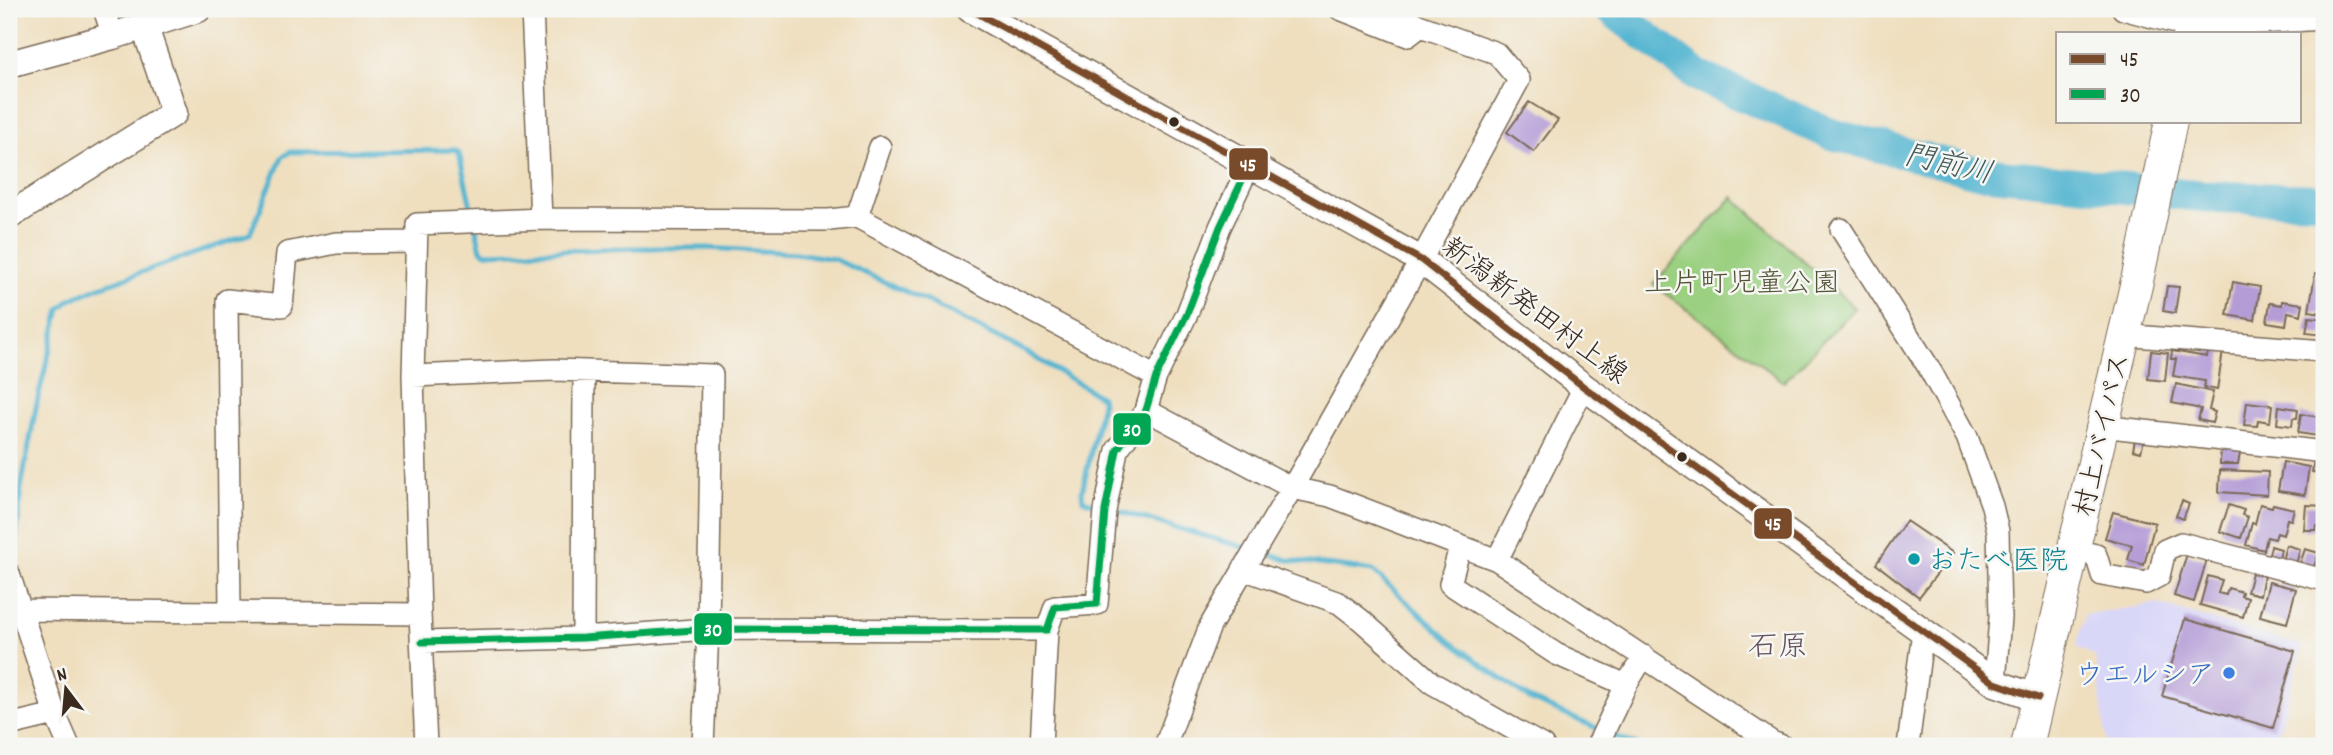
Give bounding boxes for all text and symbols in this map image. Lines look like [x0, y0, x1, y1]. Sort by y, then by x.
legend [2056, 32, 2302, 122]
text: 45 [2120, 47, 2138, 77]
text: 30 [2120, 83, 2141, 113]
unlabelled marker [1167, 115, 1181, 129]
water label: 門前川 [1899, 136, 1997, 198]
line badge: 45 [1228, 147, 1269, 181]
text: 45 [1240, 154, 1257, 181]
street label: 新潟新発田村上線 [1432, 230, 1634, 396]
park label: 上片町児童公園 [1644, 266, 1840, 306]
street label: 村上バイパス [2067, 349, 2143, 521]
line badge: 30 [1112, 412, 1152, 446]
text: 30 [1123, 419, 1141, 446]
unlabelled marker [1675, 450, 1689, 464]
line badge: 45 [1753, 507, 1793, 540]
text: 45 [1765, 513, 1782, 540]
place label: おたべ医院 [1928, 544, 2068, 584]
marker: おたべ医院 [1906, 551, 1922, 567]
line badge: 30 [693, 612, 733, 646]
text: 30 [704, 619, 722, 646]
district label: 石原 [1748, 628, 1808, 671]
north arrow [32, 654, 102, 724]
place label: ウエルシア [2075, 658, 2215, 698]
text: N [54, 662, 71, 690]
marker: ウエルシア [2221, 665, 2237, 681]

